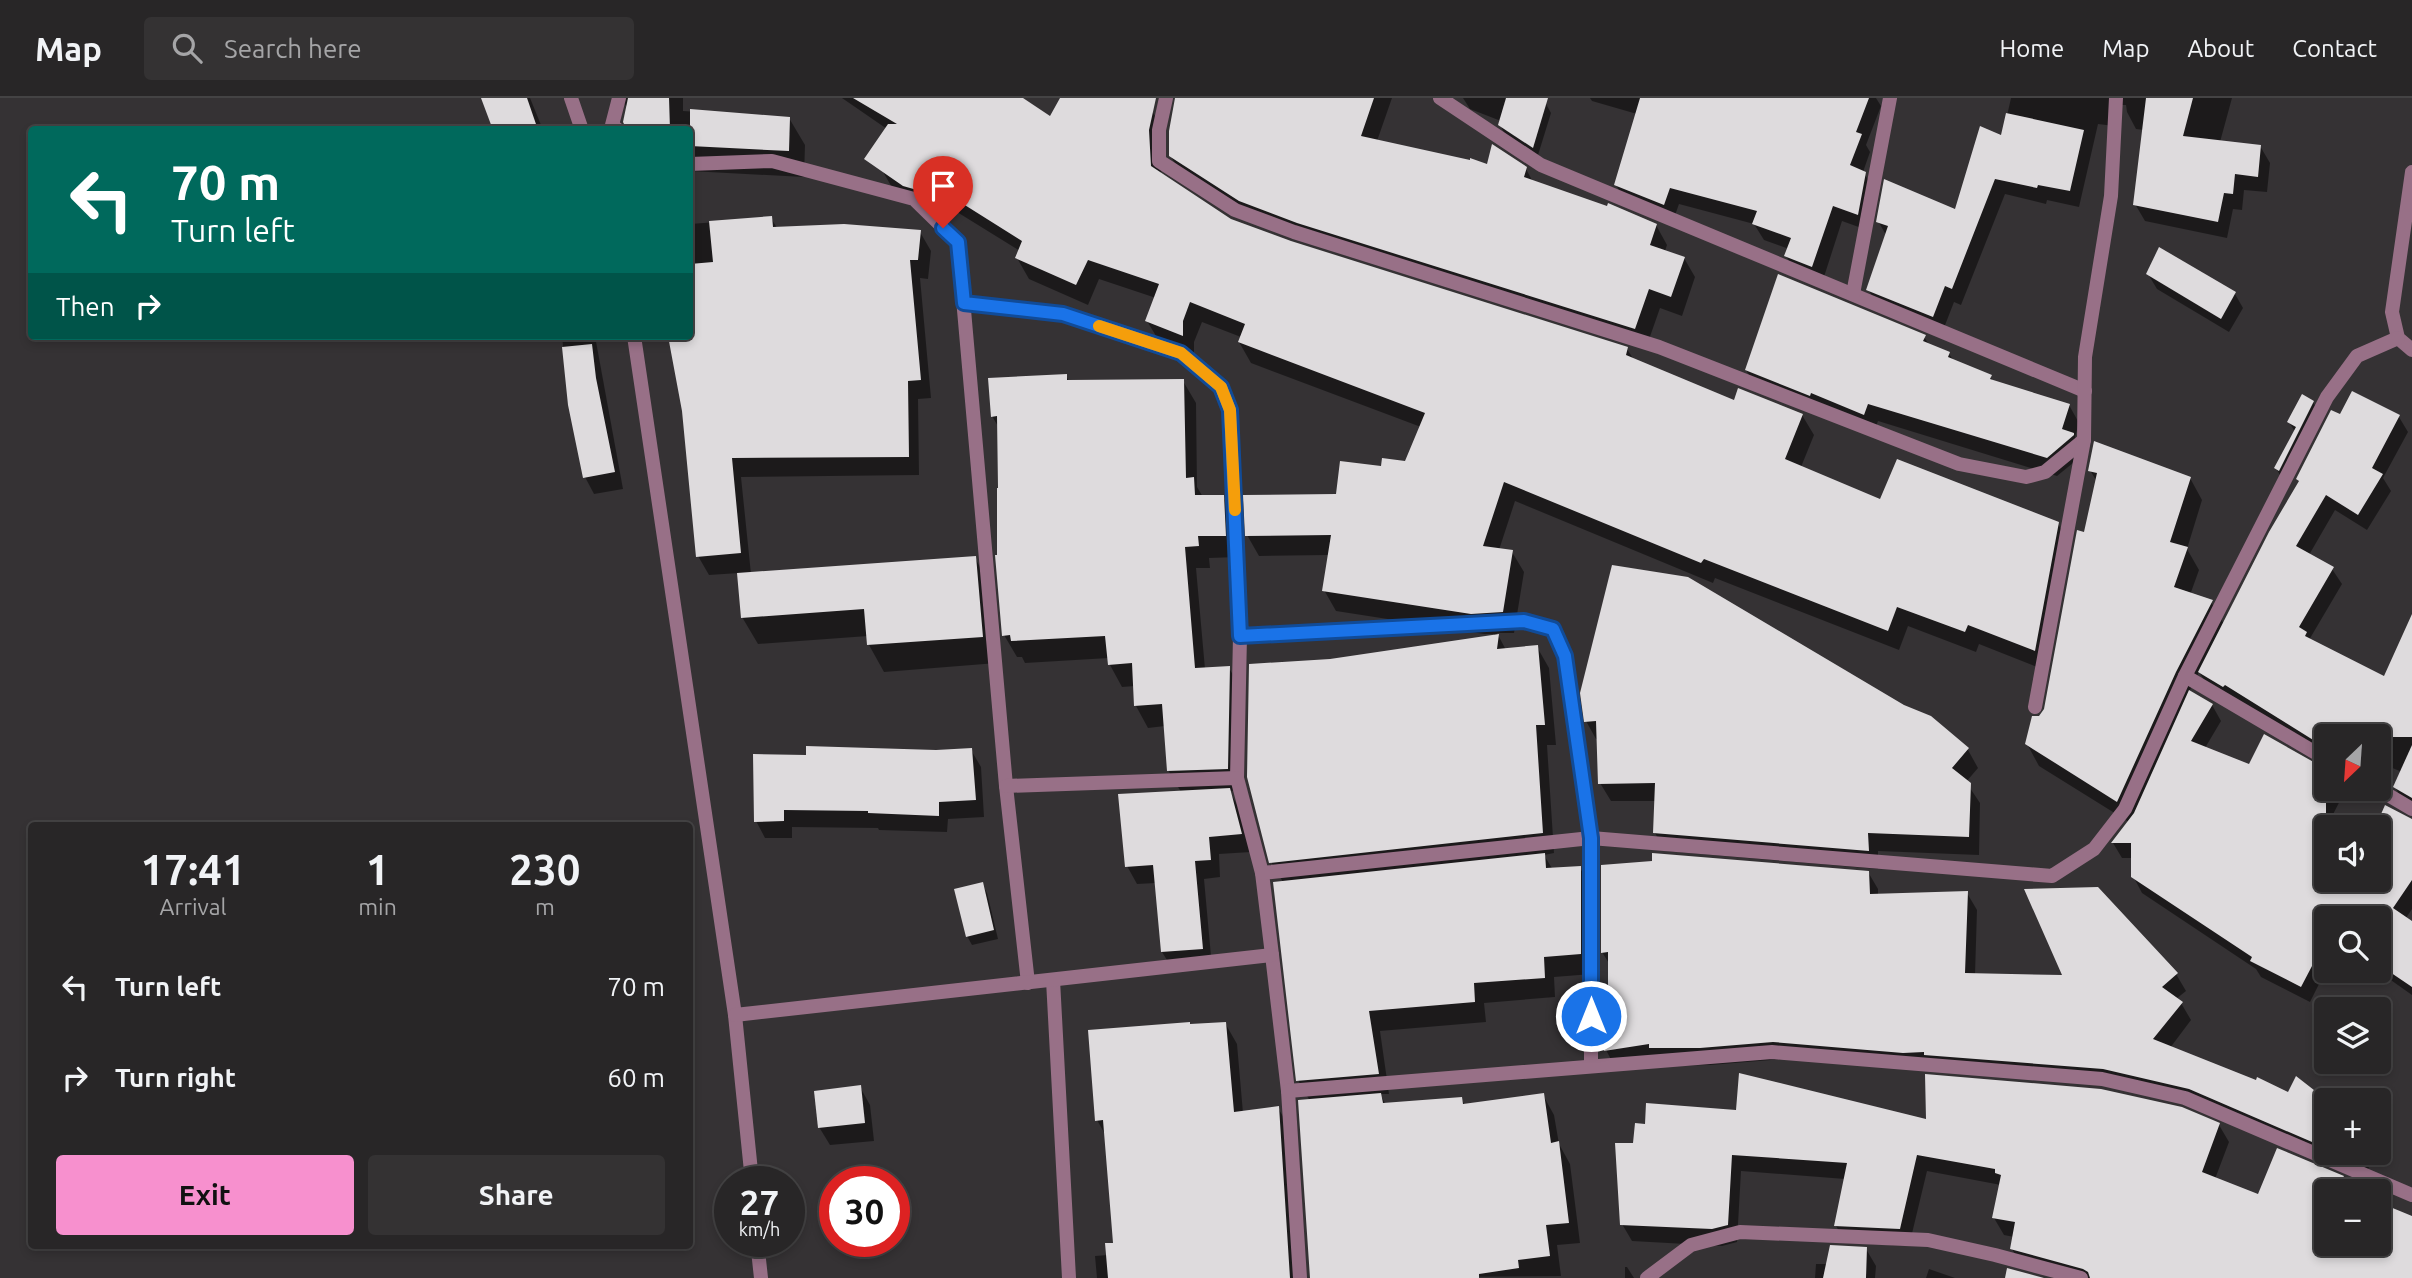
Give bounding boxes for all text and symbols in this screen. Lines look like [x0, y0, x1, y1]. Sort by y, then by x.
search box [144, 17, 634, 80]
icon: search [168, 29, 206, 67]
text: Map [35, 30, 102, 67]
text: Search here [224, 34, 362, 63]
text: Home [1999, 35, 2064, 62]
text: Map [2102, 35, 2149, 62]
text: About [2187, 35, 2254, 62]
text: Contact [2292, 35, 2377, 62]
icon: left [56, 154, 147, 245]
text: 70 m [171, 154, 280, 209]
pin [913, 156, 973, 228]
icon: arrive [924, 167, 962, 205]
text: Turn left [171, 212, 295, 248]
icon: right [129, 287, 167, 325]
text: Then [56, 292, 115, 321]
north arrow [2314, 724, 2390, 802]
map controls [2314, 724, 2391, 1256]
button: sound [2314, 815, 2391, 892]
text: 17:41 [141, 846, 246, 893]
text: 1 [366, 846, 389, 893]
text: 230 [509, 846, 580, 893]
text: Arrival [160, 894, 227, 919]
text: min [358, 894, 397, 919]
text: m [535, 894, 555, 919]
button: search [2314, 906, 2391, 983]
icon: left [56, 968, 94, 1006]
text: Turn left [115, 972, 221, 1001]
text: 70 m [607, 972, 665, 1001]
position arrow [1554, 979, 1628, 1053]
button: layers [2314, 997, 2391, 1074]
icon: right [56, 1059, 94, 1097]
text: Turn right [115, 1063, 236, 1092]
text: 60 m [607, 1063, 665, 1092]
button: + [2314, 1088, 2391, 1165]
button: Exit [56, 1155, 354, 1235]
button: Share [368, 1155, 665, 1235]
speed limit sign: 30 [819, 1166, 910, 1257]
button: − [2314, 1179, 2391, 1256]
text: 27 [740, 1182, 779, 1222]
text: km/h [739, 1219, 780, 1239]

